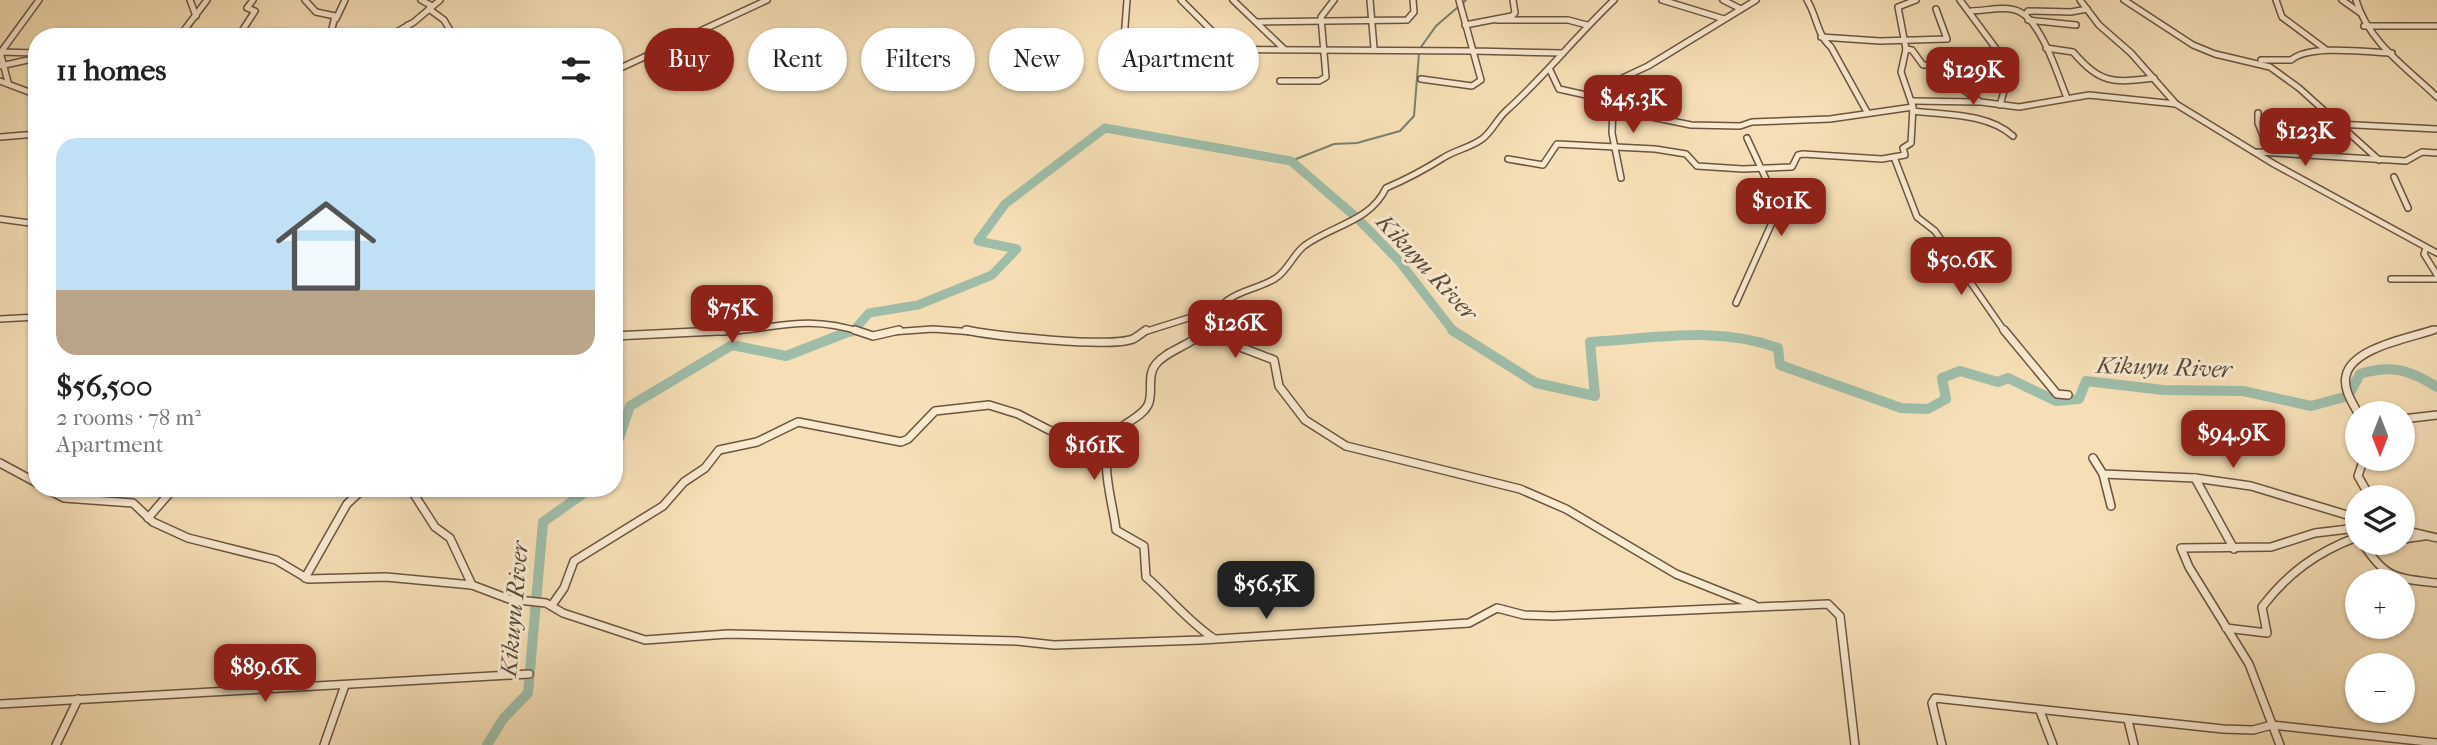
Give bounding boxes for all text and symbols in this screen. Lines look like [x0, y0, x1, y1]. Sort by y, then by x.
chip: Buy [644, 28, 734, 91]
chip: Rent [748, 28, 847, 91]
chip: Filters [861, 28, 975, 91]
chip: New [989, 28, 1084, 91]
chip: Apartment [1098, 28, 1259, 91]
pin: $129K [1924, 48, 2022, 107]
icon: filters [557, 51, 595, 89]
text: 11 homes [56, 53, 166, 88]
text: $129K [1942, 56, 2004, 83]
pin: $45.3K [1576, 76, 1690, 135]
text: $45.3K [1600, 84, 1666, 111]
pin: $123K [2256, 108, 2354, 168]
text: $123K [2276, 117, 2334, 144]
pin: $101K [1732, 178, 1830, 238]
icon: home [263, 183, 389, 309]
text: $101K [1752, 187, 1810, 214]
water label: Kikuyu River [1369, 206, 1485, 328]
pin: $50.6K [1904, 238, 2018, 297]
text: $50.6K [1927, 246, 1995, 273]
pin: $75K [691, 286, 773, 345]
text: $75K [707, 294, 757, 321]
pin: $126K [1186, 300, 1284, 360]
text: $126K [1204, 309, 1266, 336]
water label: Kikuyu River [2094, 351, 2235, 383]
text: $56,500 [56, 369, 153, 404]
north arrow [2345, 401, 2415, 471]
map controls [2345, 401, 2415, 723]
text: 2 rooms · 78 m² [56, 404, 201, 431]
pin: $94.9K [2176, 410, 2290, 470]
text: $94.9K [2197, 419, 2269, 446]
pin: $161K [1045, 422, 1143, 482]
text: Apartment [56, 431, 164, 458]
text: $161K [1065, 431, 1123, 458]
button: layers [2345, 485, 2415, 555]
water label: Kikuyu River [494, 538, 534, 680]
pin: $56.5K [1209, 562, 1323, 621]
button: + [2345, 569, 2415, 639]
text: $56.5K [1233, 570, 1299, 597]
pin: $89.6K [208, 644, 322, 704]
text: $89.6K [230, 653, 300, 680]
button: − [2345, 653, 2415, 723]

